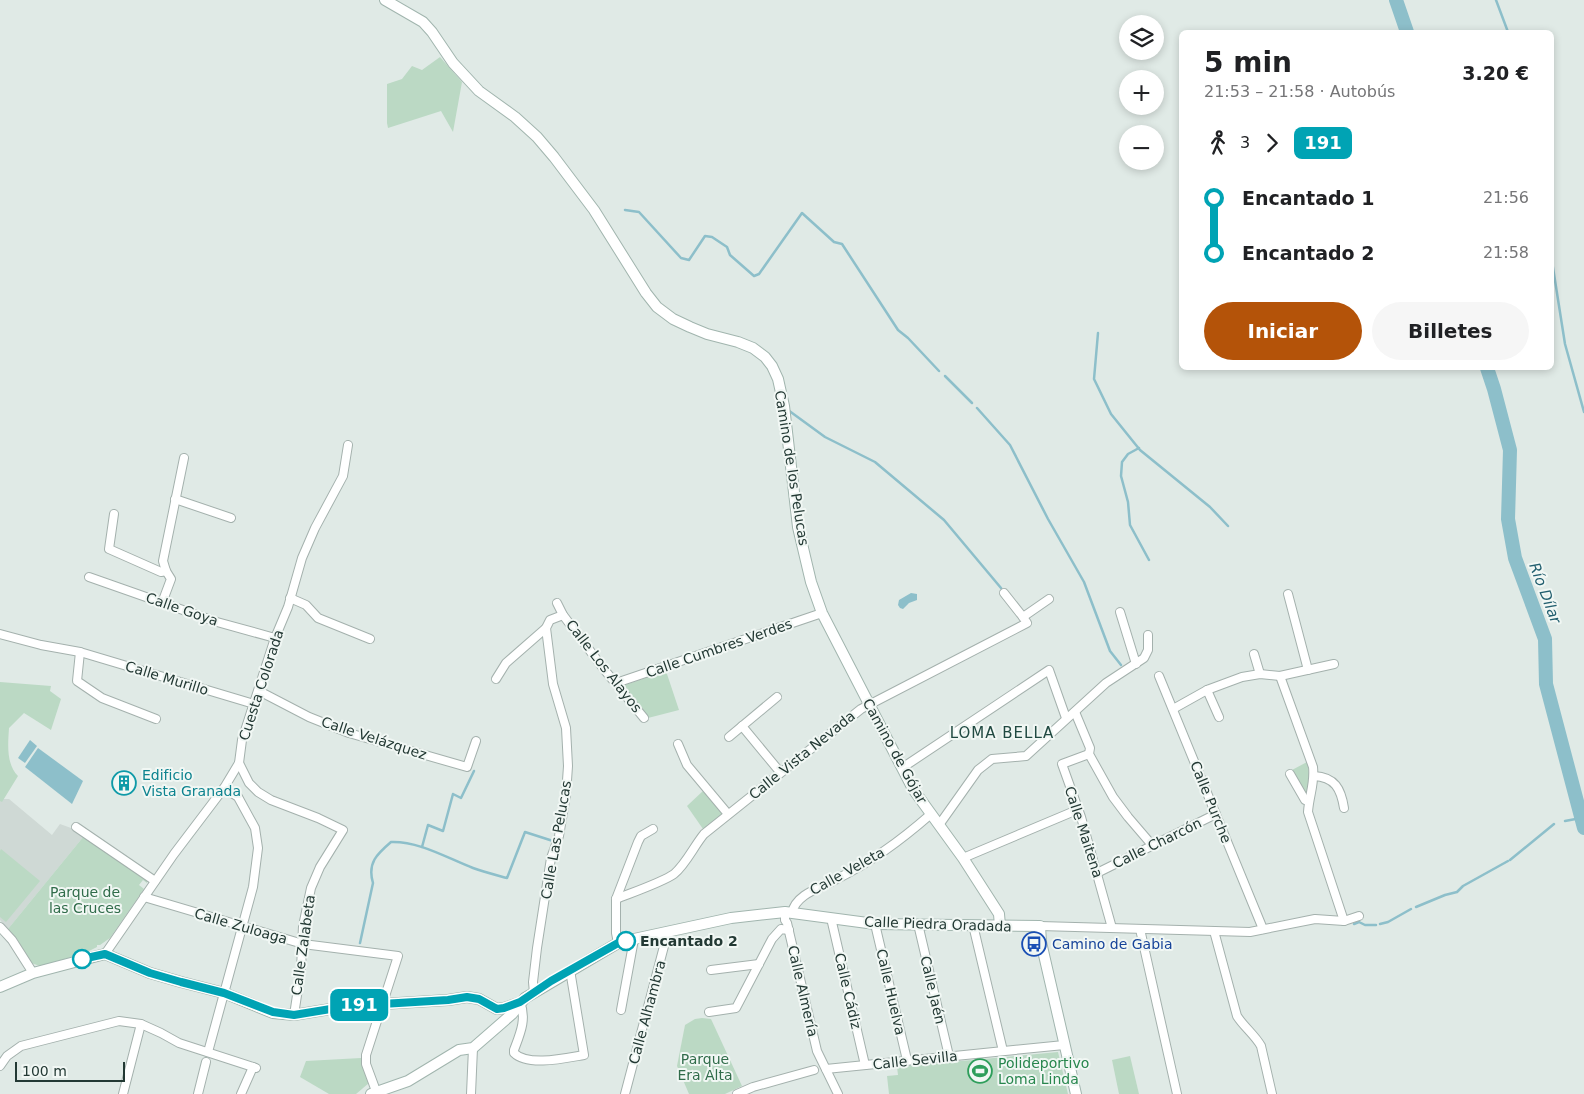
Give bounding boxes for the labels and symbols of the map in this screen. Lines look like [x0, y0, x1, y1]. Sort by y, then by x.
street label: Camino de los Pelucas [772, 389, 812, 547]
water label: Río Dílar [1525, 560, 1565, 627]
street label: Calle Goya [144, 589, 220, 629]
street label: Calle Cumbres Verdes [644, 615, 794, 681]
street label: Calle Los Alayos [563, 616, 645, 716]
street label: Cuesta Colorada [236, 628, 286, 742]
street label: Calle Murillo [123, 658, 211, 698]
street label: Camino de Gójar [860, 696, 931, 806]
street label: Calle Vista Nevada [746, 707, 858, 803]
street label: Calle Velázquez [319, 713, 429, 763]
district label: LOMA BELLA [950, 724, 1054, 742]
street label: Calle Purche [1187, 759, 1235, 845]
place label: Edificio Vista Granada [142, 767, 241, 799]
building icon: Edificio Vista Granada [111, 770, 137, 796]
street label: Calle Las Pelucas [538, 779, 574, 901]
street label: Calle Maitena [1062, 784, 1106, 880]
street label: Calle Charcón [1110, 815, 1204, 871]
street label: Calle Veleta [807, 844, 887, 898]
park label: Parque de las Cruces [49, 884, 121, 916]
street label: Calle Zalabeta [288, 894, 318, 996]
street label: Calle Zuloaga [193, 905, 289, 947]
street label: Calle Piedra Oradada [864, 913, 1012, 935]
marker: Encantado 2 [616, 931, 636, 951]
bus stop icon: Camino de Gabia [1021, 931, 1047, 957]
place label: Encantado 2 [640, 933, 738, 949]
place label: Camino de Gabia [1052, 936, 1173, 952]
street label: Calle Almería [785, 944, 821, 1038]
street label: Calle Huelva [873, 947, 909, 1037]
unlabelled marker [72, 949, 92, 969]
street label: Calle Cádiz [831, 951, 865, 1031]
street label: Calle Jaén [917, 954, 949, 1026]
street label: Calle Alhambra [625, 958, 669, 1066]
line badge: 191 [330, 989, 388, 1021]
street label: Calle Sevilla [872, 1048, 958, 1072]
park label: Parque Era Alta [677, 1051, 733, 1083]
place label: Polideportivo Loma Linda [998, 1055, 1089, 1087]
sports icon: Polideportivo Loma Linda [967, 1058, 993, 1084]
scale bar [15, 1059, 125, 1082]

